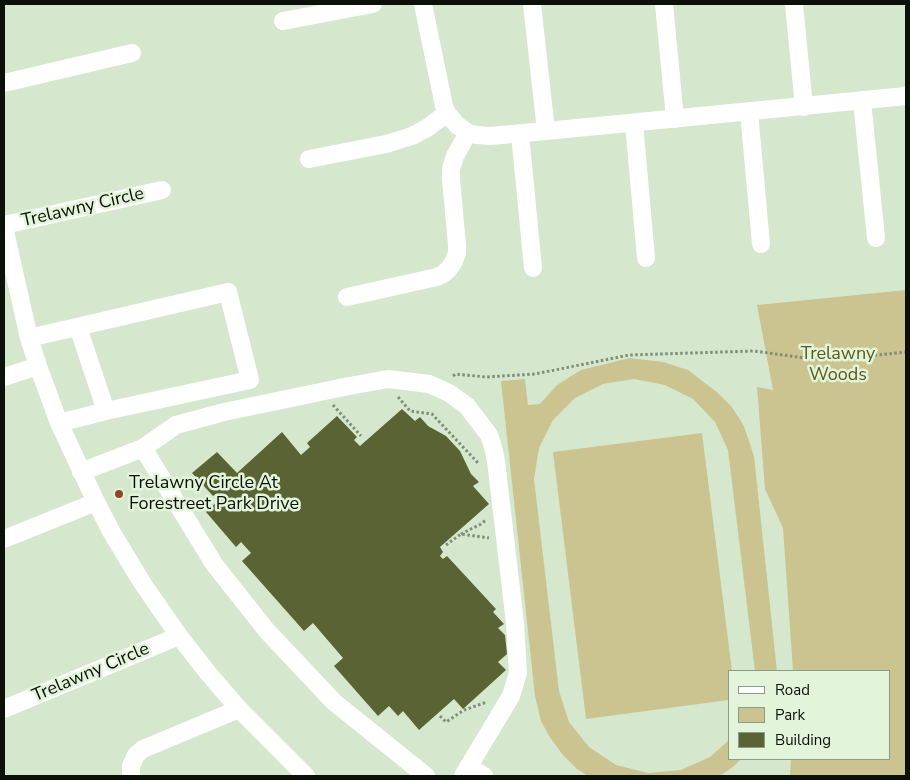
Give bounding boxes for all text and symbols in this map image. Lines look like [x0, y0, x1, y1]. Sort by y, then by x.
street label: Trelawny Circle [20, 183, 146, 233]
park label: Trelawny Woods [801, 344, 875, 386]
place label: Trelawny Circle At Forestreet Park Drive [129, 473, 299, 516]
marker: Trelawny Circle At Forestreet Park Drive [113, 488, 125, 500]
street label: Trelawny Circle [29, 639, 153, 707]
legend [728, 670, 890, 760]
text: Road [775, 680, 810, 700]
text: Park [775, 705, 805, 725]
text: Building [775, 730, 831, 750]

